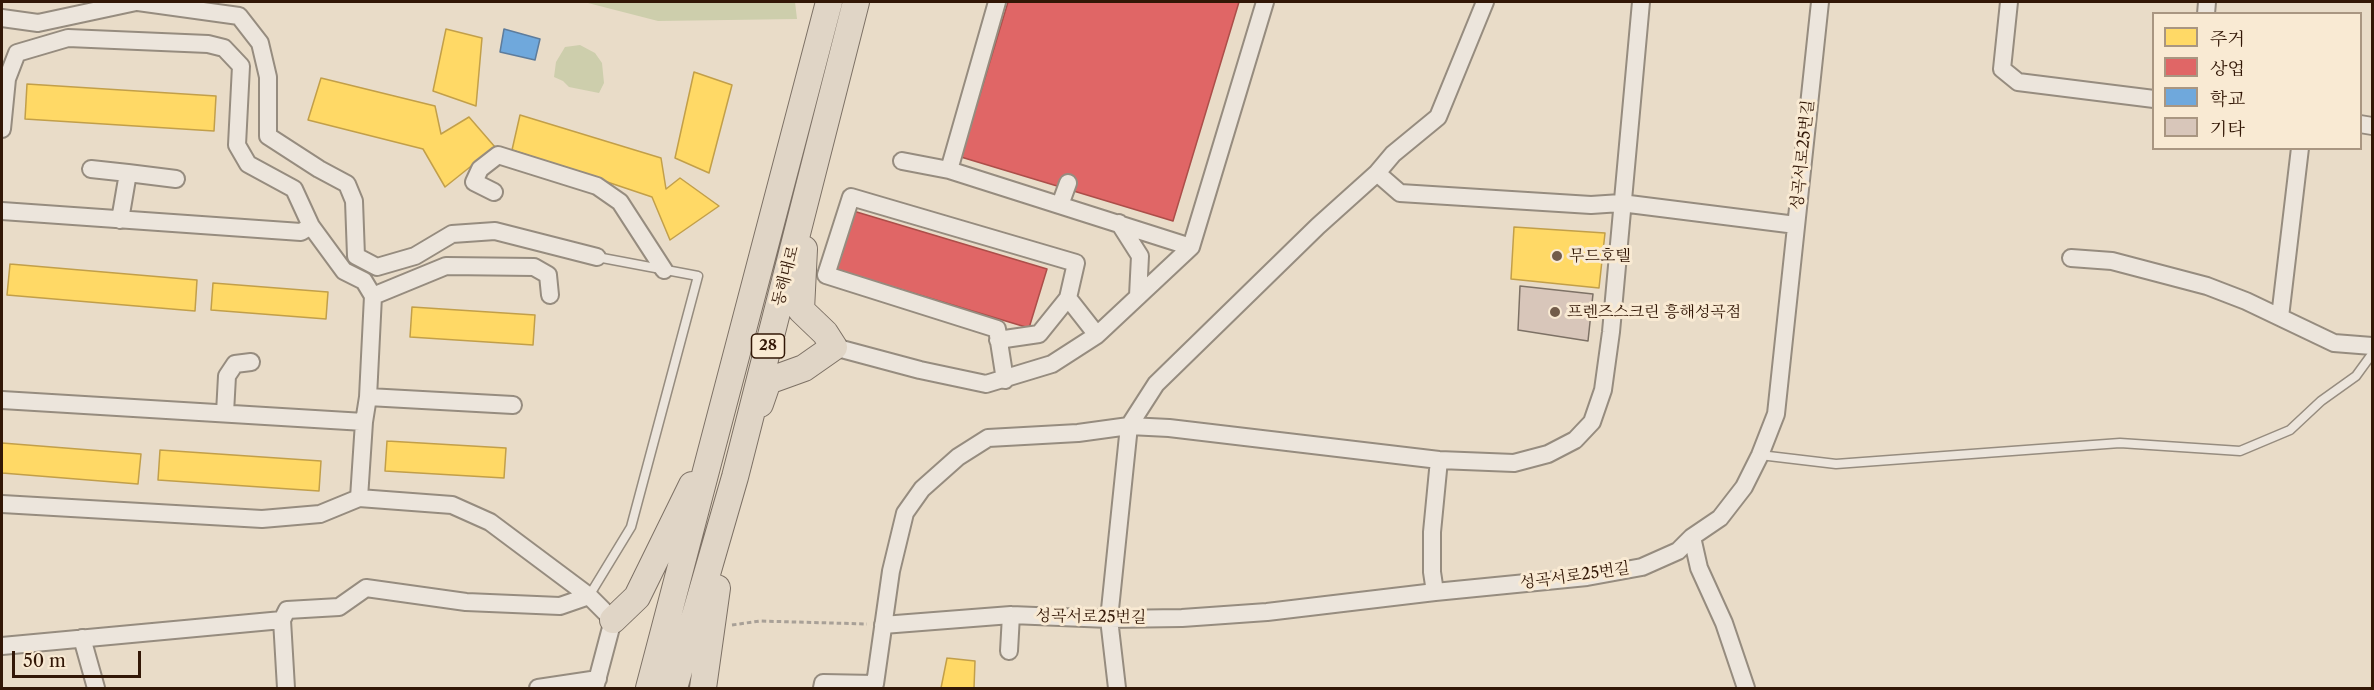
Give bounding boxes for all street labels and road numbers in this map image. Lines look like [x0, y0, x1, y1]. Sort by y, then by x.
street label: 성곡서로25번길 [1788, 99, 1818, 211]
street label: 동해대로 [769, 244, 803, 308]
road number: 28 [752, 334, 784, 358]
street label: 성곡서로25번길 [1519, 559, 1631, 593]
street label: 성곡서로25번길 [1036, 606, 1146, 628]

